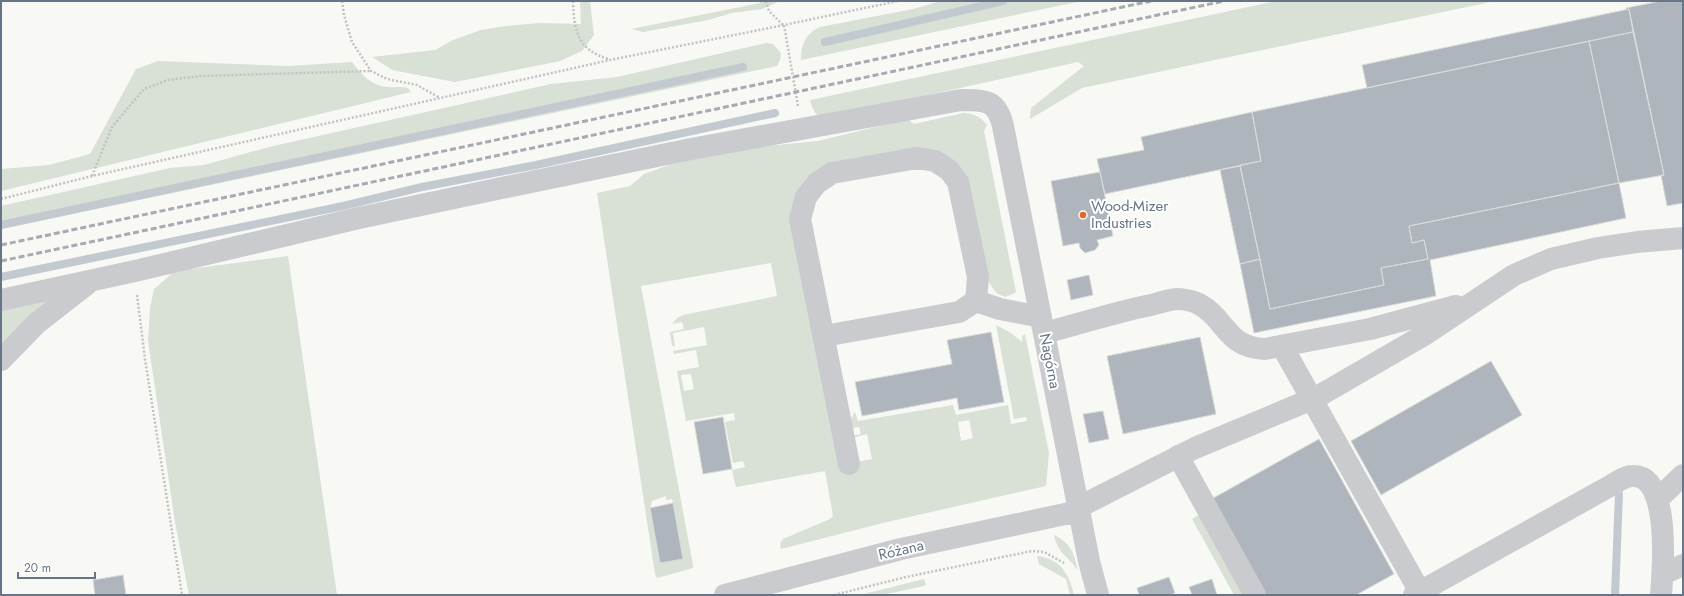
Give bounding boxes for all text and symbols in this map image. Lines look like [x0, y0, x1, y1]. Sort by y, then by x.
place label: Wood-Mizer Industries [1091, 195, 1169, 234]
marker: Wood-Mizer Industries [1078, 210, 1088, 220]
street label: Nagórna [1034, 331, 1066, 391]
street label: Różana [876, 534, 926, 566]
scale bar [18, 554, 95, 580]
text: 20 m [24, 559, 51, 577]

